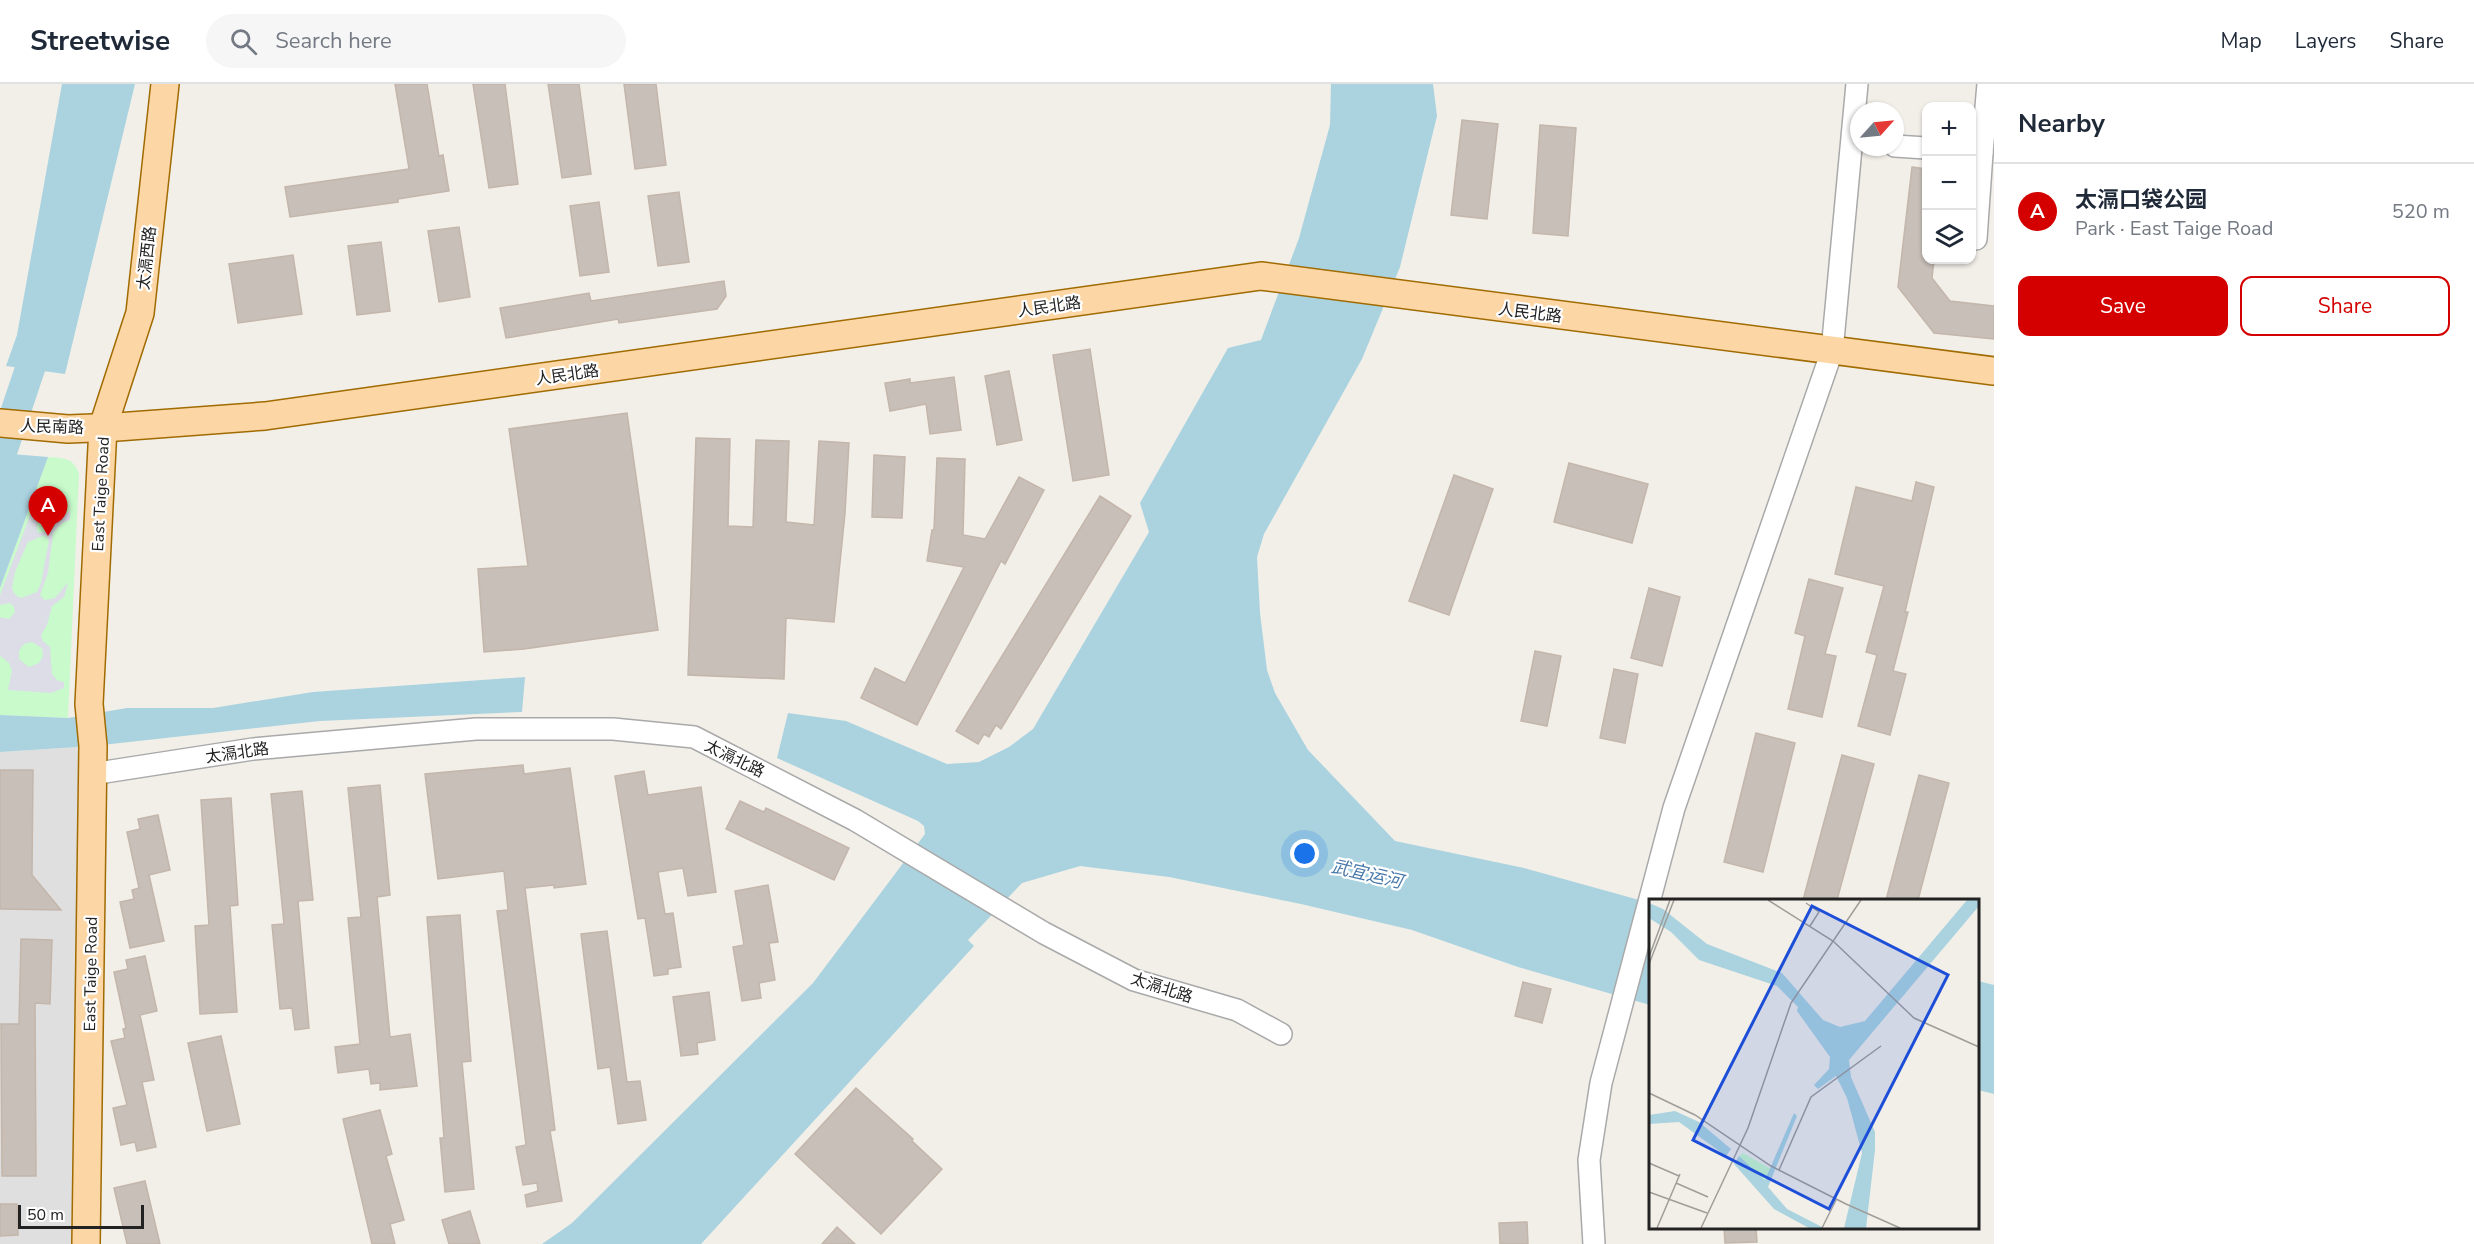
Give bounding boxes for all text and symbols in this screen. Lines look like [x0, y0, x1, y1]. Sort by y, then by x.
search box [206, 14, 626, 68]
text: Streetwise [30, 22, 170, 60]
icon: search [227, 25, 260, 58]
text: Search here [275, 26, 392, 56]
text: Map [2220, 27, 2262, 55]
text: Layers [2295, 27, 2356, 55]
text: Share [2389, 27, 2444, 55]
north arrow [1850, 102, 1904, 156]
map controls [1922, 102, 1976, 264]
button: + [1922, 102, 1976, 156]
text: Nearby [2018, 106, 2105, 141]
button: − [1922, 156, 1976, 210]
text: 太滆口袋公园 [2075, 185, 2207, 215]
text: A [2030, 198, 2045, 225]
text: 520 m [2392, 198, 2450, 225]
button: layers [1922, 210, 1976, 264]
text: Park · East Taige Road [2075, 215, 2273, 242]
street label: 太滆西路 [133, 225, 161, 291]
button: Save [2018, 276, 2228, 336]
button: Share [2240, 276, 2450, 336]
street label: 人民北路 [1016, 292, 1082, 322]
street label: 人民北路 [1497, 298, 1563, 328]
street label: 人民北路 [534, 360, 600, 390]
street label: 人民南路 [20, 415, 84, 439]
street label: East Taige Road [87, 436, 115, 552]
pin: A [28, 486, 68, 536]
street label: 太滆北路 [701, 735, 768, 783]
street label: 太滆北路 [204, 738, 270, 768]
your location [1290, 839, 1319, 868]
water label: 武宜运河 [1329, 854, 1408, 894]
inset map [1649, 899, 1979, 1229]
street label: East Taige Road [79, 916, 103, 1032]
street label: 太滆北路 [1128, 968, 1196, 1008]
scale bar [18, 1202, 144, 1230]
text: 50 m [27, 1204, 64, 1226]

